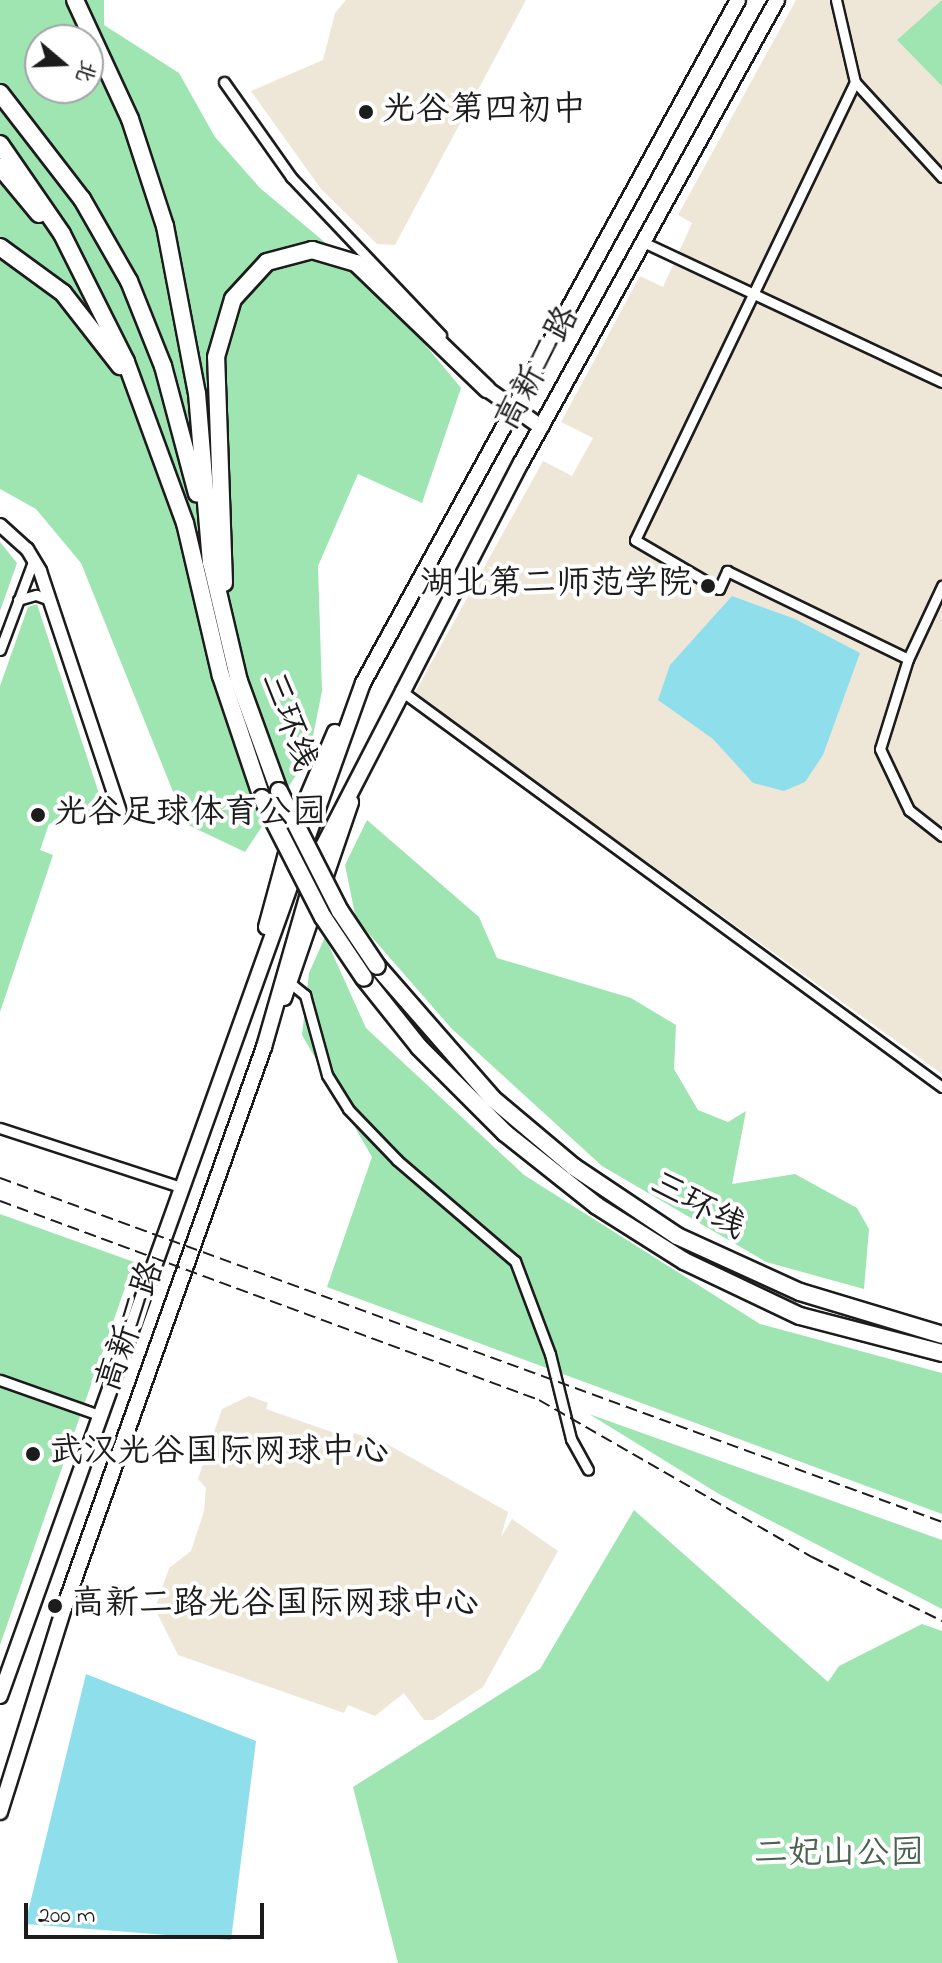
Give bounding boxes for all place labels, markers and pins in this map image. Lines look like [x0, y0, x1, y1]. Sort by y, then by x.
place label: 光谷第四初中 [382, 92, 586, 132]
marker: 光谷第四初中 [357, 103, 375, 121]
place label: 湖北第二师范学院 [420, 566, 692, 606]
marker: 湖北第二师范学院 [699, 577, 717, 595]
place label: 光谷足球体育公园 [54, 795, 326, 835]
marker: 光谷足球体育公园 [29, 806, 47, 824]
place label: 武汉光谷国际网球中心 [49, 1434, 389, 1474]
marker: 武汉光谷国际网球中心 [24, 1445, 42, 1463]
place label: 高新二路光谷国际网球中心 [71, 1586, 479, 1626]
marker: 高新二路光谷国际网球中心 [46, 1597, 64, 1615]

